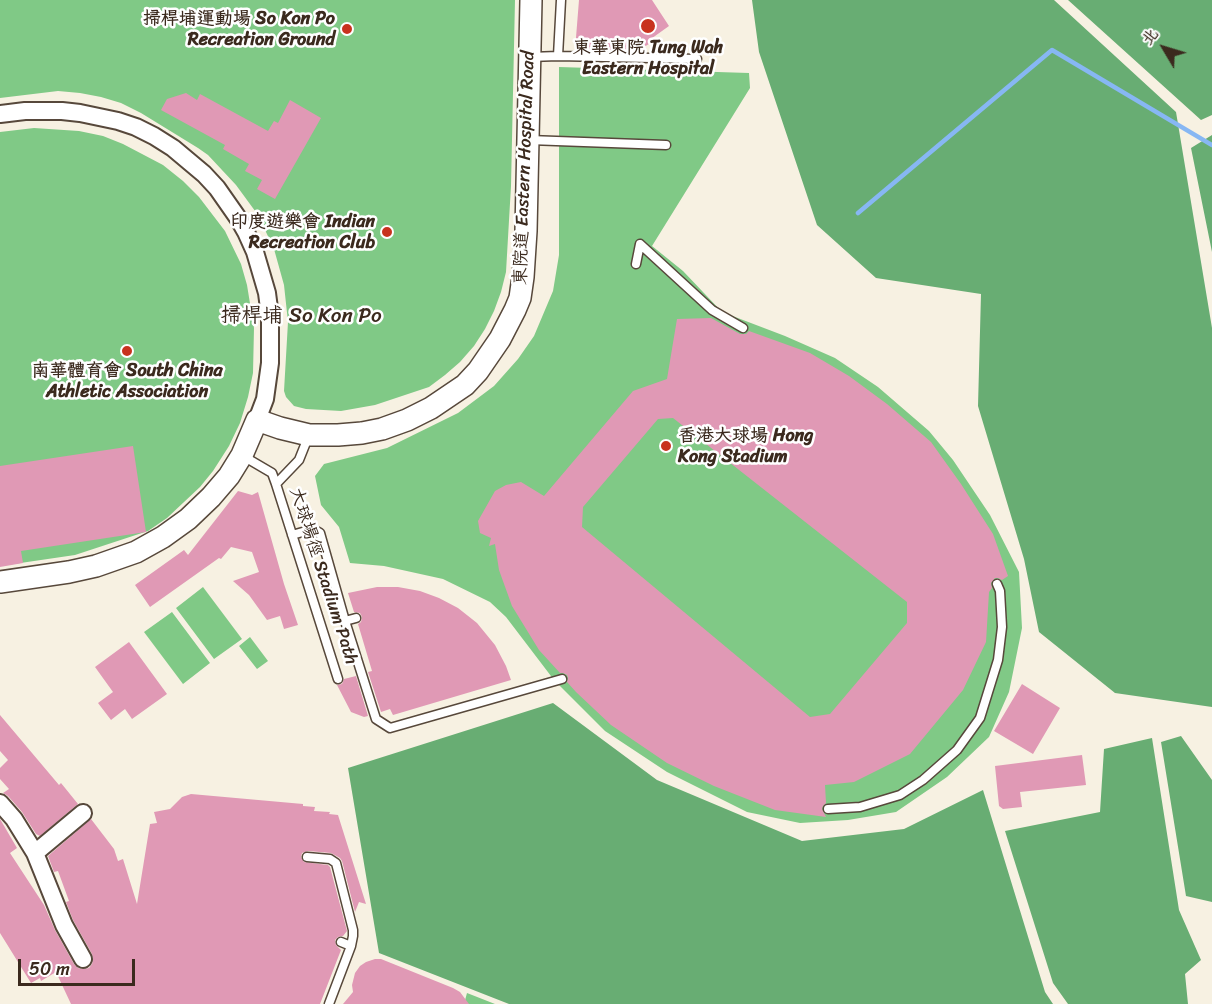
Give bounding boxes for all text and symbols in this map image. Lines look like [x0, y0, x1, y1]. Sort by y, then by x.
place label: 掃桿埔運動場 So Kon Po Recreation Ground [143, 8, 335, 50]
marker: 東華東院 Tung Wah Eastern Hospital [639, 17, 657, 35]
north arrow [1134, 18, 1194, 78]
text: 北 [1133, 21, 1166, 52]
marker: 掃桿埔運動場 So Kon Po Recreation Ground [340, 22, 354, 36]
place label: 東華東院 Tung Wah Eastern Hospital [573, 37, 723, 80]
street label: 東院道 Eastern Hospital Road [510, 51, 540, 285]
place label: 印度遊樂會 Indian Recreation Club [230, 211, 375, 254]
marker: 印度遊樂會 Indian Recreation Club [380, 225, 394, 239]
district label: 掃桿埔 So Kon Po [220, 304, 382, 330]
marker: 南華體育會 South China Athletic Association [120, 344, 134, 358]
place label: 南華體育會 South China Athletic Association [31, 360, 223, 403]
place label: 香港大球場 Hong Kong Stadium [678, 425, 813, 468]
marker: 香港大球場 Hong Kong Stadium [659, 439, 673, 453]
street label: 大球場徑 Stadium Path [284, 485, 362, 667]
scale bar [21, 947, 138, 985]
text: 50 m [29, 953, 70, 985]

